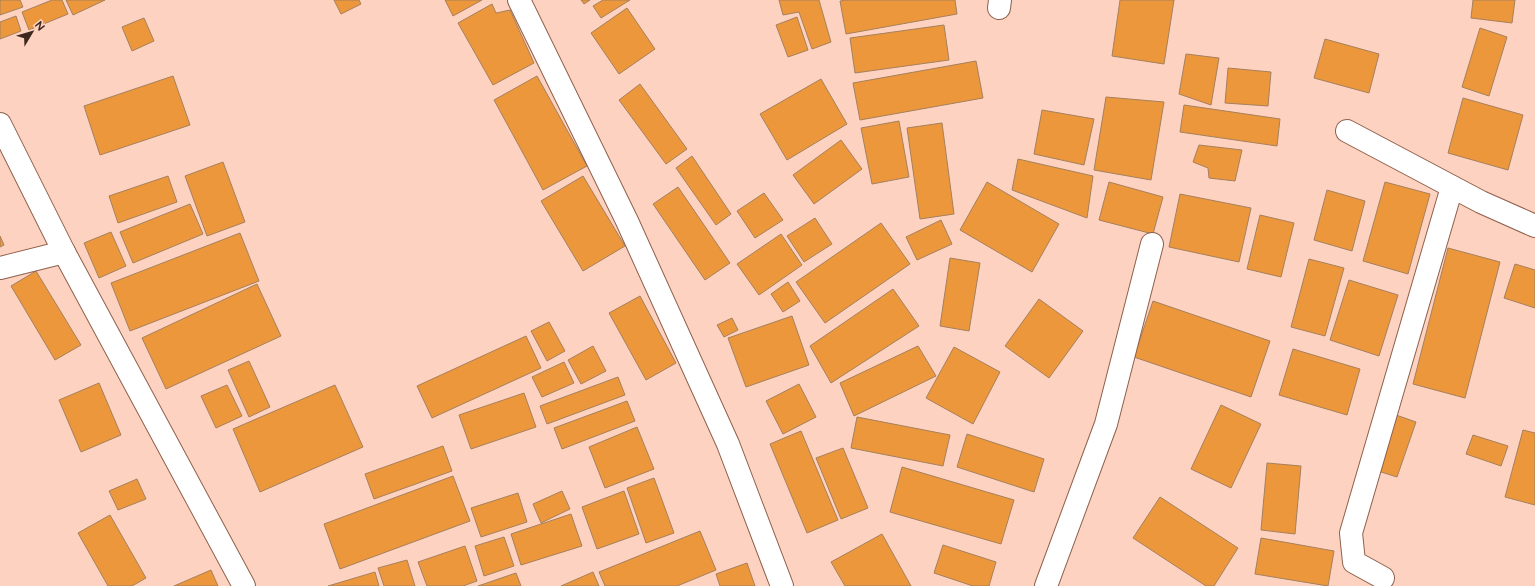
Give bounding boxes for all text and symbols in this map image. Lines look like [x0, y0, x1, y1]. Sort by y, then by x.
north arrow [12, 12, 52, 52]
text: N [32, 19, 47, 33]

